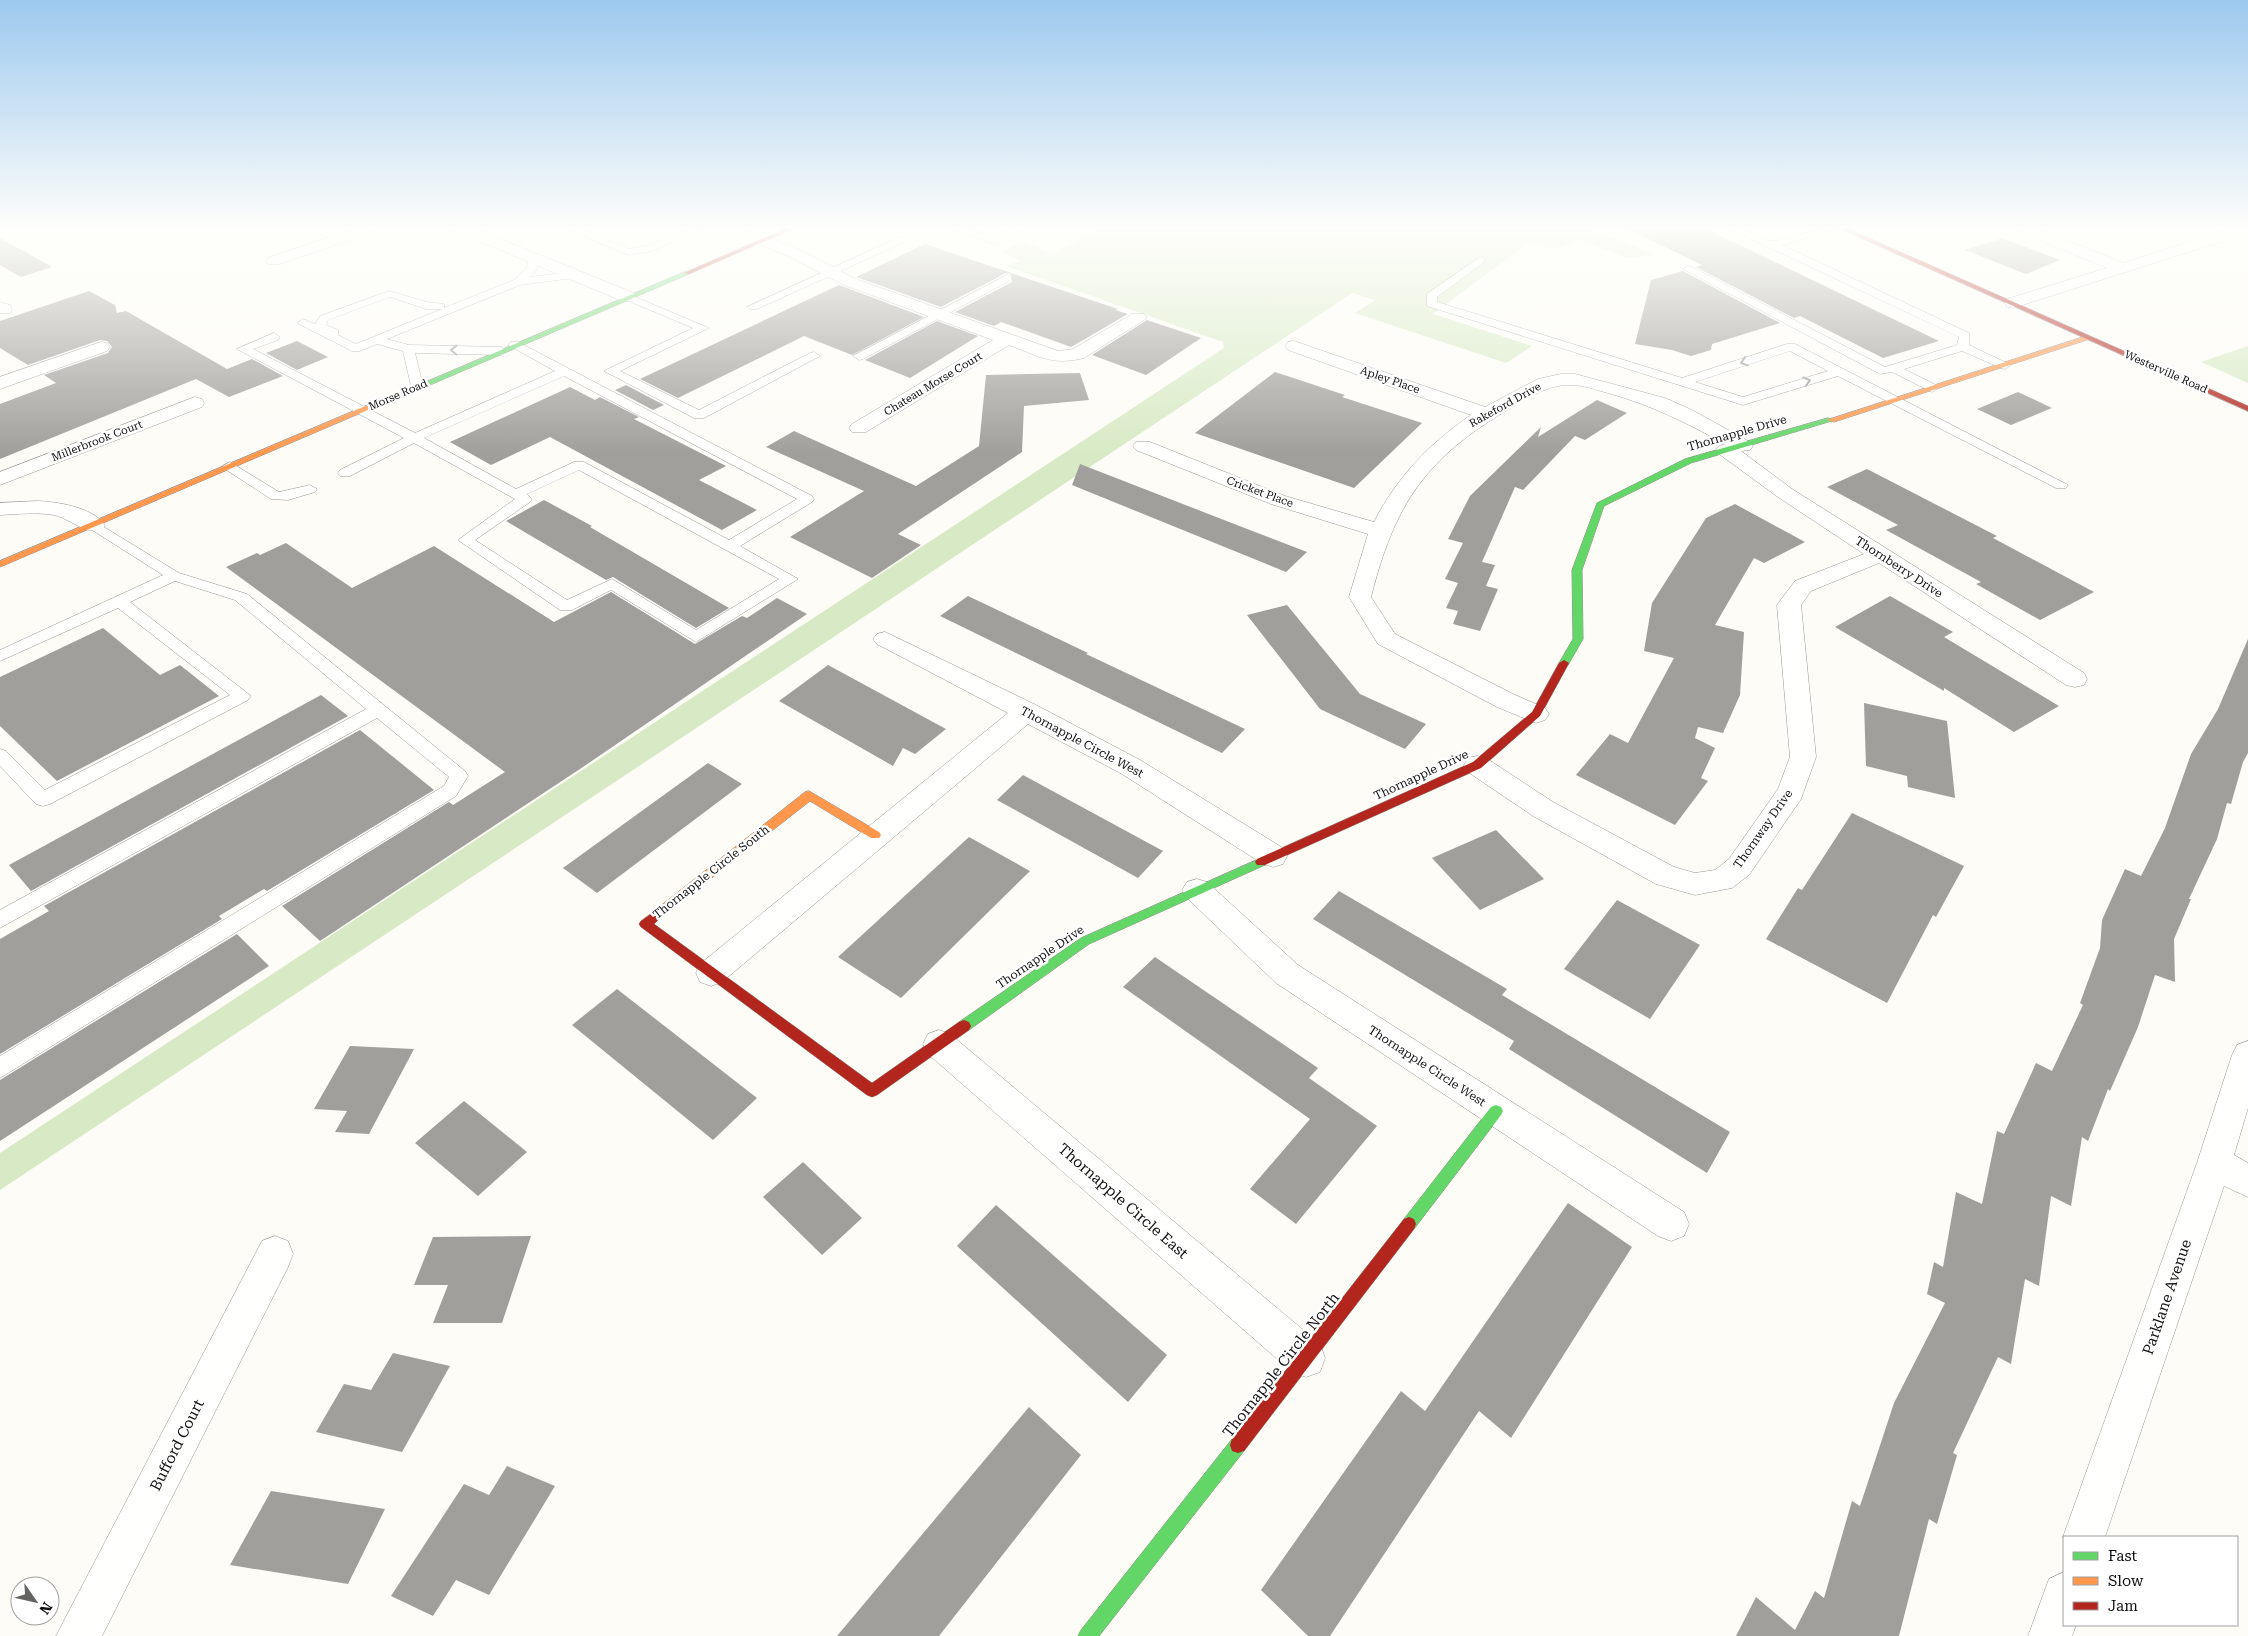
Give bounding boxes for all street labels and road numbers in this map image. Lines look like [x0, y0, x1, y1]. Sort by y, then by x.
street label: Westerville Road [2123, 348, 2209, 396]
street label: Chateau Morse Court [881, 349, 985, 419]
street label: Apley Place [1359, 364, 1421, 396]
street label: Morse Road [367, 377, 429, 413]
street label: Rakeford Drive [1467, 380, 1543, 430]
street label: Thornapple Drive [1686, 412, 1789, 454]
street label: Millerbrook Court [50, 418, 144, 464]
street label: Cricket Place [1225, 474, 1295, 510]
street label: Thornberry Drive [1853, 533, 1946, 601]
street label: Thornapple Circle West [1018, 704, 1146, 781]
street label: Thornapple Drive [1372, 747, 1471, 803]
street label: Thornway Drive [1731, 787, 1796, 871]
street label: Thornapple Circle South [650, 822, 772, 922]
street label: Thornapple Drive [994, 922, 1087, 992]
street label: Thornapple Circle West [1366, 1023, 1489, 1110]
street label: Thornapple Circle East [1054, 1140, 1192, 1263]
street label: Parklane Avenue [2139, 1237, 2195, 1357]
street label: Thornapple Circle North [1219, 1289, 1343, 1441]
street label: Bufford Court [146, 1396, 208, 1494]

